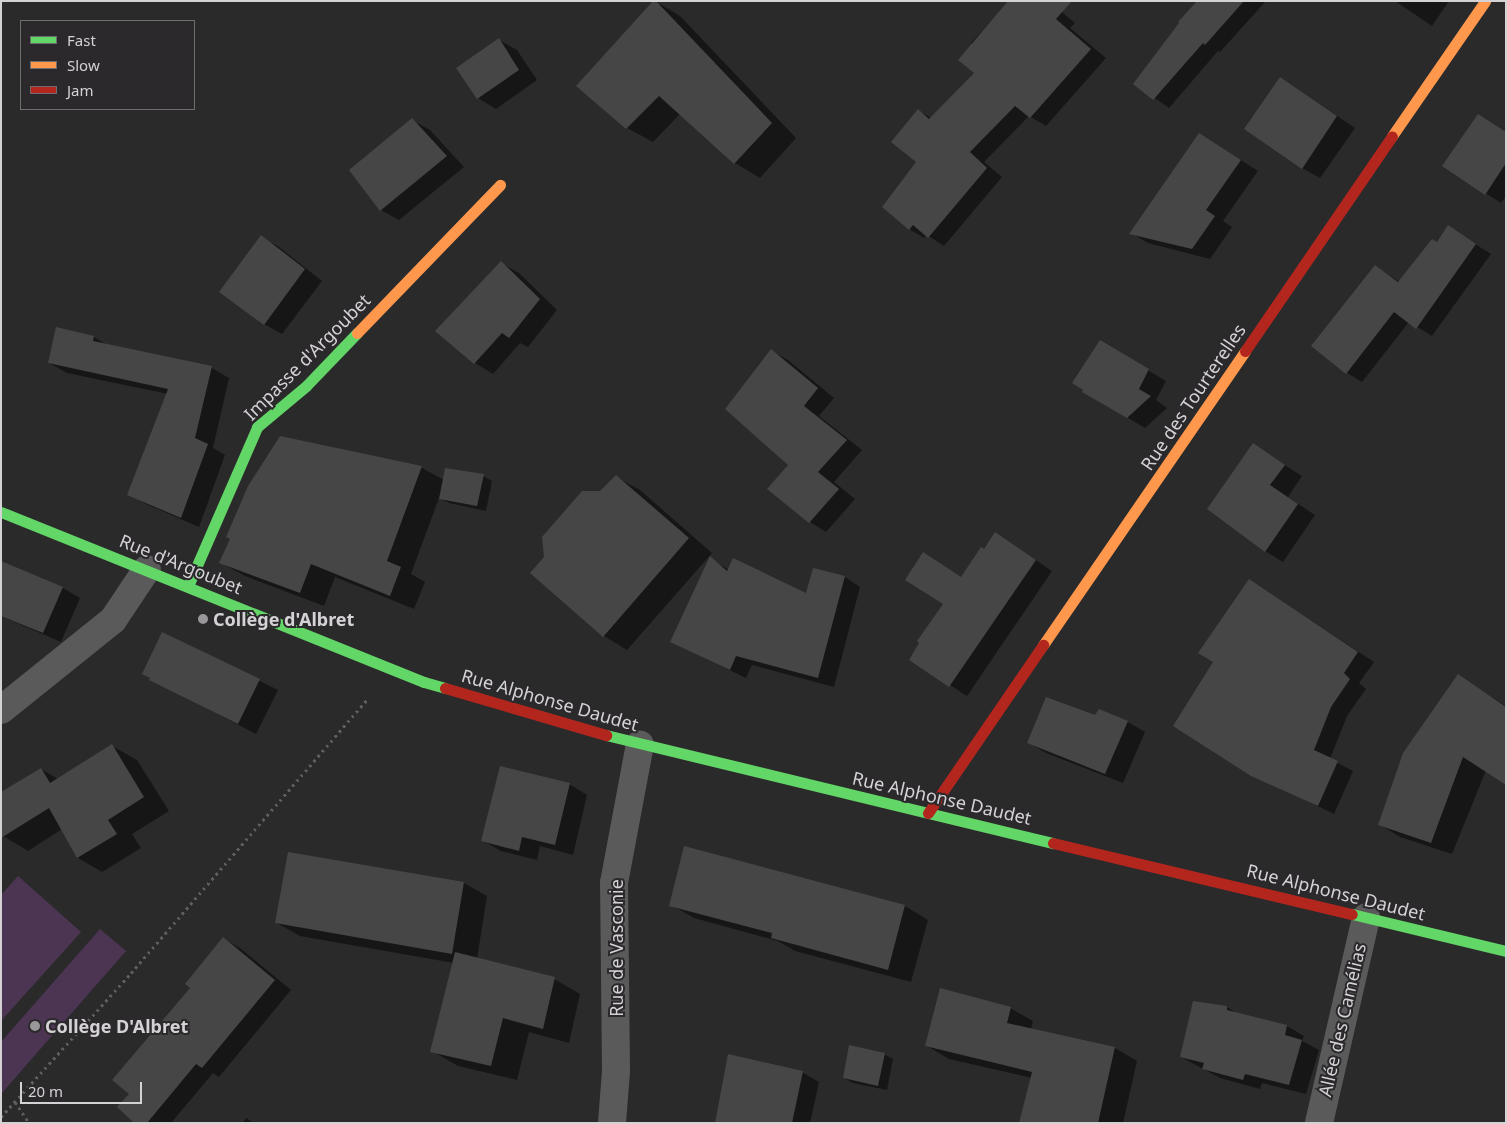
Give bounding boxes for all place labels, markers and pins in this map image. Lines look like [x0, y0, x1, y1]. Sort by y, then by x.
place label: Collège d'Albret [213, 608, 354, 630]
marker: Collège d'Albret [197, 613, 209, 625]
place label: Collège D'Albret [45, 1015, 188, 1037]
marker: Collège D'Albret [29, 1020, 41, 1032]

